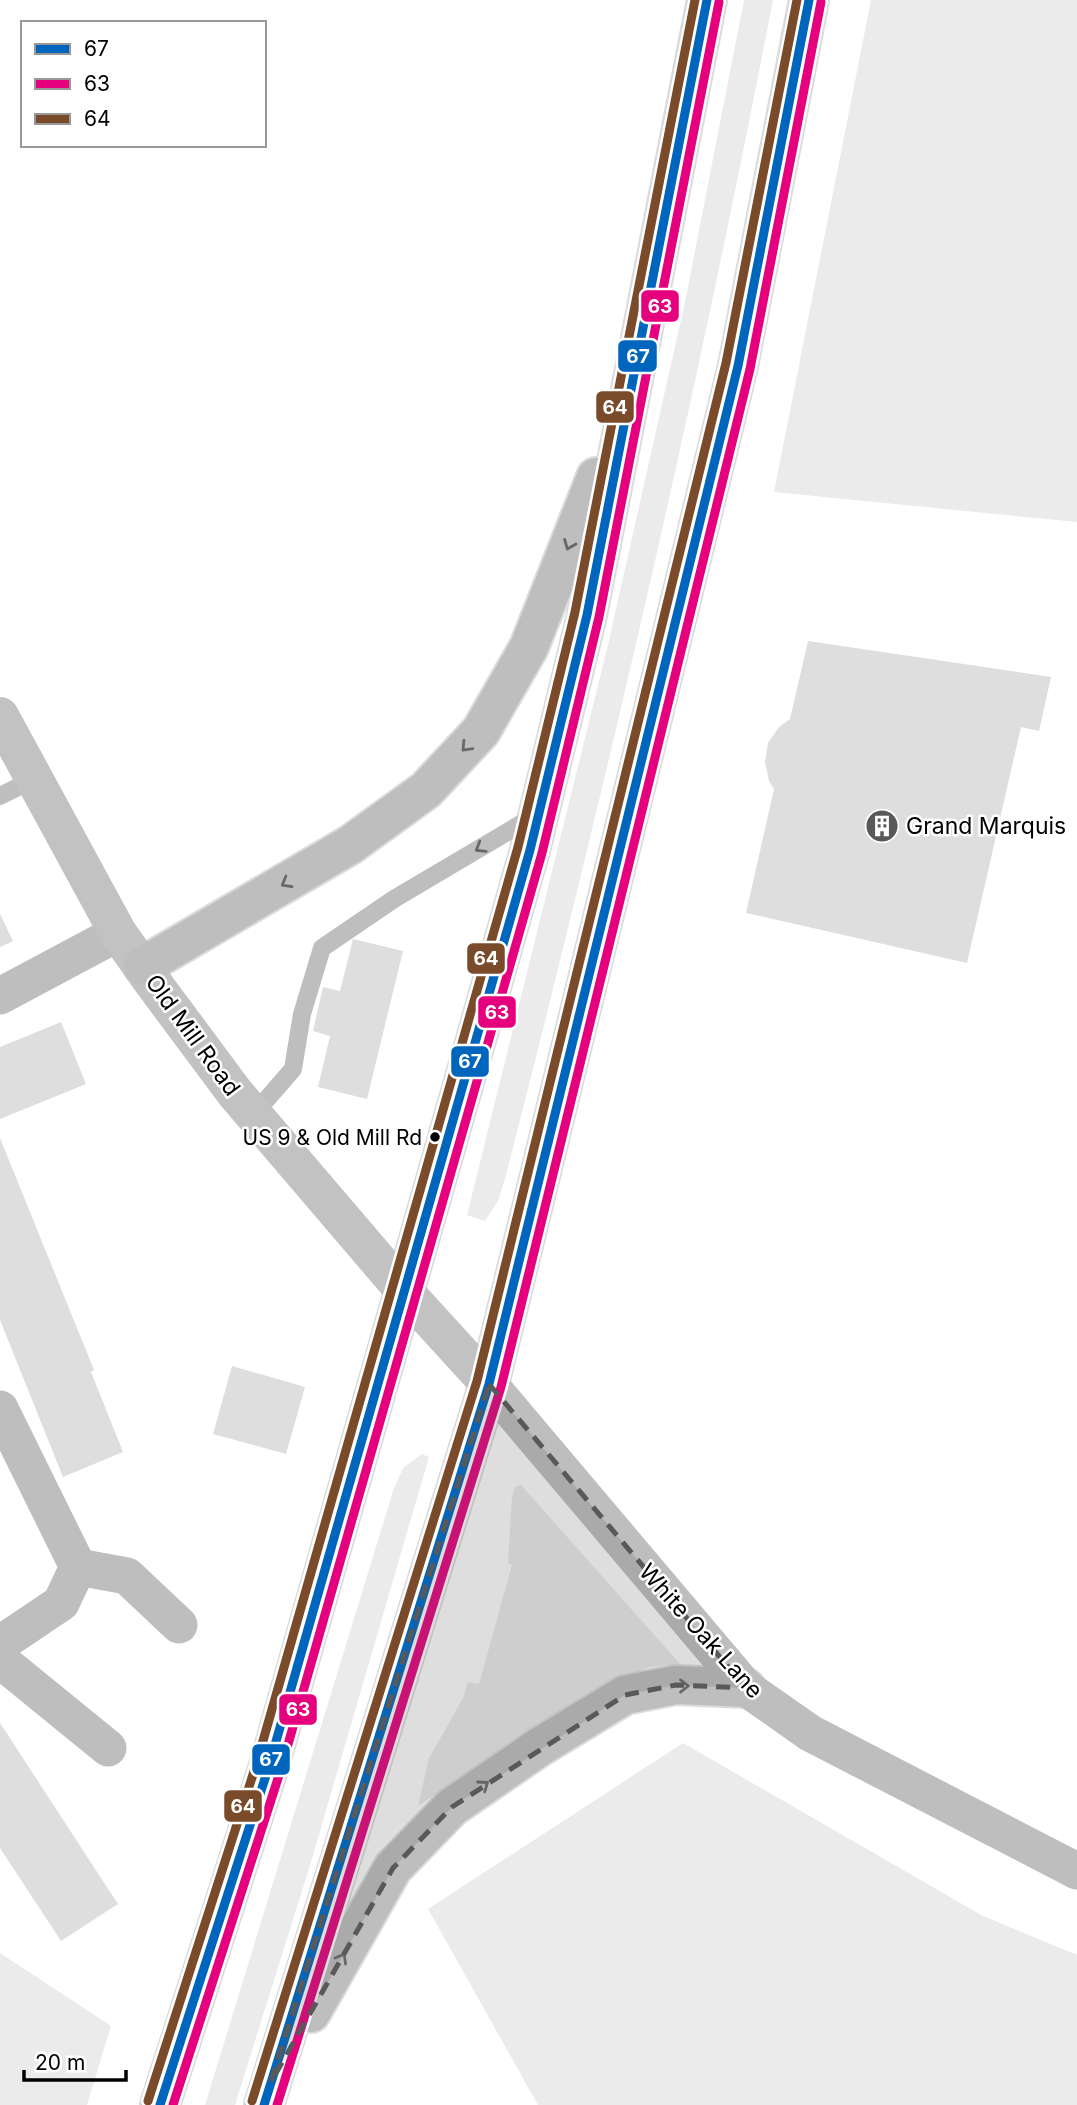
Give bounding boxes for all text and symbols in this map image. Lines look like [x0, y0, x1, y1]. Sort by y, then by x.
legend [21, 21, 266, 147]
text: 67 [84, 36, 109, 61]
text: 63 [84, 71, 110, 96]
text: 64 [84, 106, 111, 131]
line badge: 63 [640, 289, 680, 323]
text: 63 [648, 295, 672, 318]
line badge: 67 [617, 339, 658, 373]
text: 67 [626, 345, 650, 368]
line badge: 64 [595, 390, 635, 424]
text: 64 [602, 396, 628, 419]
one-way arrow [564, 539, 578, 551]
one-way arrow [462, 739, 475, 752]
building icon: Grand Marquis [863, 807, 901, 845]
place label: Grand Marquis [906, 812, 1066, 840]
one-way arrow [475, 840, 488, 853]
one-way arrow [280, 874, 293, 887]
line badge: 64 [466, 942, 506, 975]
text: 64 [473, 947, 499, 970]
street label: Old Mill Road [140, 969, 246, 1101]
line badge: 63 [477, 995, 517, 1029]
text: 63 [485, 1001, 509, 1024]
line badge: 67 [450, 1045, 490, 1078]
text: 67 [458, 1050, 482, 1073]
place label: US 9 & Old Mill Rd [243, 1125, 422, 1150]
marker: US 9 & Old Mill Rd [428, 1130, 442, 1144]
street label: White Oak Lane [633, 1558, 769, 1704]
one-way arrow [679, 1678, 690, 1694]
line badge: 63 [278, 1693, 318, 1726]
text: 63 [286, 1698, 310, 1721]
line badge: 67 [251, 1743, 291, 1776]
text: 67 [259, 1748, 283, 1771]
one-way arrow [476, 1781, 489, 1793]
line badge: 64 [223, 1789, 263, 1823]
text: 64 [230, 1795, 256, 1818]
one-way arrow [334, 1953, 347, 1966]
scale bar [24, 2038, 126, 2082]
text: 20 m [35, 2050, 85, 2075]

